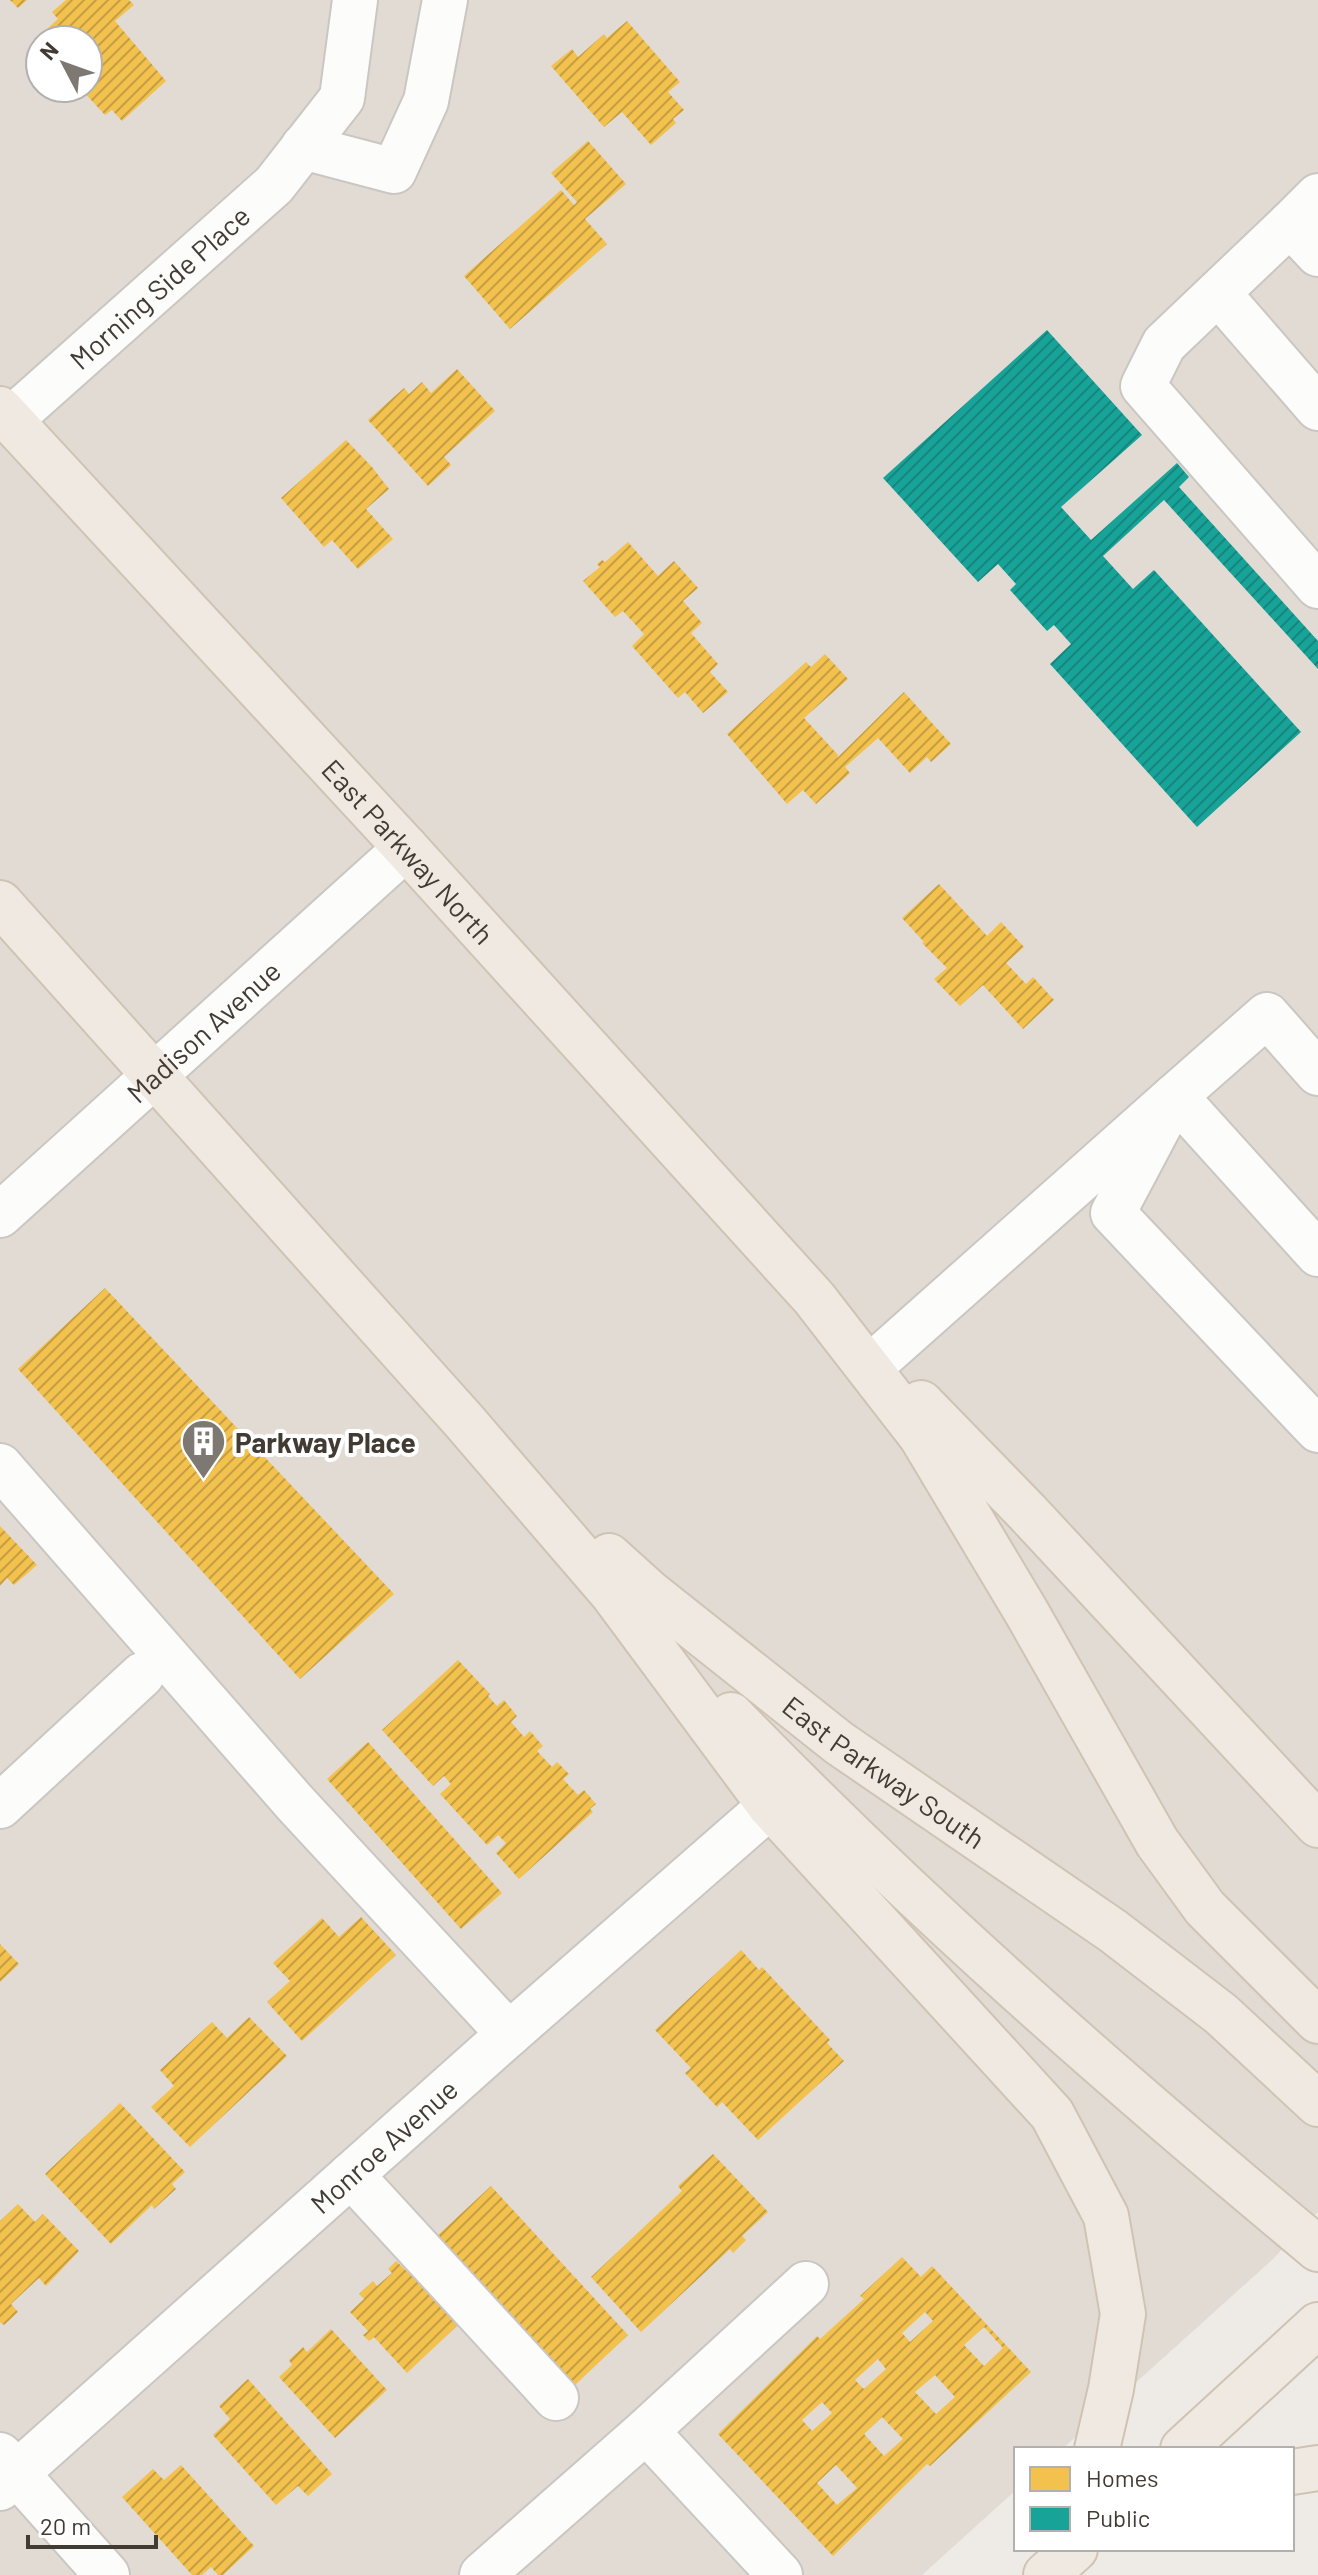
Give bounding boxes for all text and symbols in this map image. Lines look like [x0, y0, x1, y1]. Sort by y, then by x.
north arrow [24, 24, 104, 104]
text: N [34, 36, 63, 64]
street label: Morning Side Place [62, 198, 256, 376]
street label: East Parkway North [315, 752, 501, 951]
street label: Madison Avenue [119, 953, 287, 1109]
building icon: Parkway Place [180, 1418, 228, 1481]
place label: Parkway Place [235, 1425, 416, 1459]
street label: East Parkway South [776, 1688, 992, 1855]
street label: Monroe Avenue [303, 2072, 464, 2220]
legend [1014, 2447, 1294, 2551]
text: Homes [1086, 2463, 1159, 2492]
scale bar [28, 2499, 156, 2549]
text: Public [1086, 2503, 1150, 2532]
text: 20 m [40, 2511, 91, 2540]

